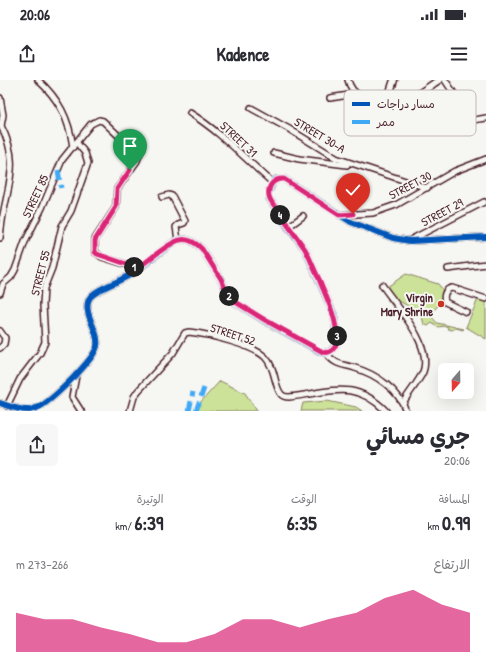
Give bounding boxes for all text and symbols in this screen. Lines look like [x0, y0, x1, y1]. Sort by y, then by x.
text: 20:06 [20, 4, 50, 25]
text: Kadence [217, 42, 269, 67]
icon: share [16, 43, 38, 65]
icon: menu [448, 43, 470, 65]
legend [344, 90, 476, 136]
text: مسار دراجات [377, 97, 435, 111]
street label: STREET 30-A [291, 113, 349, 157]
text: ممر [376, 115, 395, 129]
street label: STREET 31 [217, 117, 261, 161]
pin [113, 129, 147, 170]
icon: arrive [119, 135, 141, 157]
street label: STREET 30 [386, 167, 434, 203]
street label: STREET 85 [18, 172, 52, 220]
pin [336, 173, 370, 214]
icon: check [342, 179, 364, 201]
street label: STREET 29 [418, 194, 467, 230]
pin: 4 [270, 205, 290, 225]
text: 4 [278, 208, 282, 222]
street label: STREET 55 [26, 249, 54, 297]
pin: 1 [124, 257, 144, 277]
text: 1 [132, 260, 136, 274]
pin: 2 [219, 286, 239, 306]
text: 2 [226, 289, 232, 303]
place label: Virgin Mary Shrine [381, 289, 434, 321]
marker: Virgin Mary Shrine [436, 299, 446, 309]
street label: STREET 52 [208, 319, 258, 349]
pin: 3 [327, 326, 347, 346]
text: 3 [335, 329, 339, 343]
north arrow [438, 363, 474, 399]
map controls [438, 363, 474, 399]
text: جري مسائي [366, 421, 470, 451]
button: share [16, 424, 58, 466]
text: 20:06 [444, 451, 470, 469]
text: الوتيرة [137, 492, 163, 506]
text: الوقت [291, 492, 317, 506]
text: المسافة [439, 492, 470, 506]
text: 6:39 [134, 509, 163, 536]
text: 6:35 [287, 509, 317, 536]
text: 0.99 [442, 509, 470, 536]
text: /km [115, 519, 134, 533]
text: km [428, 519, 442, 533]
text: 266–273 m [16, 555, 68, 573]
text: الارتفاع [434, 555, 470, 573]

